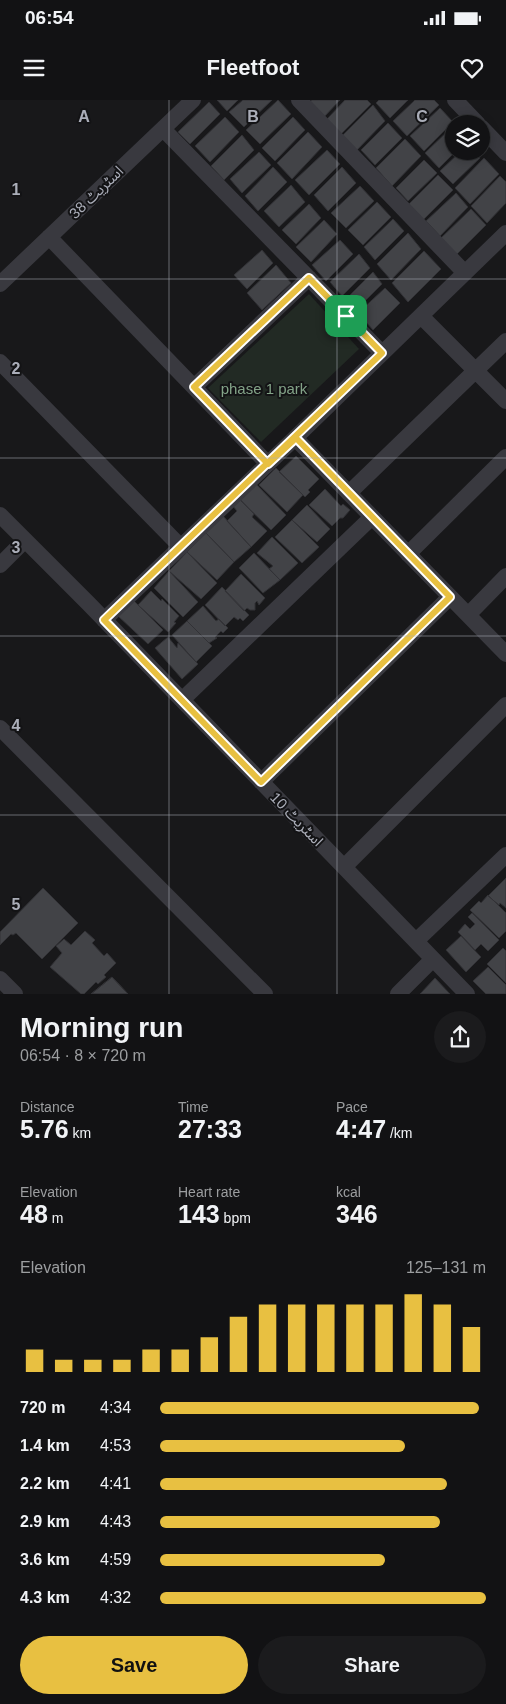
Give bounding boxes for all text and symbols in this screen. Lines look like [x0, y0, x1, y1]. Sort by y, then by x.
text: 06:54 [25, 7, 74, 28]
icon: menu [20, 54, 48, 82]
icon: heart [458, 54, 486, 82]
text: Fleetfoot [207, 55, 299, 80]
text: A [78, 108, 90, 125]
text: B [247, 108, 259, 125]
text: C [416, 108, 428, 125]
map controls [445, 115, 490, 160]
button: layers [445, 115, 490, 160]
street label: اسٹریٹ 38 [66, 162, 127, 223]
text: 1 [12, 181, 21, 198]
pin [325, 295, 367, 337]
icon: arrive [332, 302, 360, 330]
text: 2 [12, 360, 21, 377]
park label: phase 1 park [221, 380, 308, 397]
text: 3 [12, 539, 21, 556]
text: 4 [12, 717, 21, 734]
street label: اسٹریٹ 10 [266, 789, 327, 850]
text: 5 [12, 896, 21, 913]
button: share [434, 1011, 486, 1063]
text: Morning run [20, 1012, 183, 1043]
text: 06:54 · 8 × 720 m [20, 1047, 146, 1064]
text: Distance [20, 1099, 74, 1115]
text: Time [178, 1099, 209, 1115]
text: Pace [336, 1099, 368, 1115]
text: 5.76 [20, 1115, 69, 1143]
text: 27:33 [178, 1115, 242, 1143]
text: 4:47 [336, 1115, 386, 1143]
text: km [69, 1125, 91, 1141]
text: /km [386, 1125, 413, 1141]
text: Elevation [20, 1184, 78, 1200]
text: Heart rate [178, 1184, 240, 1200]
text: kcal [336, 1184, 361, 1200]
text: 48 [20, 1200, 48, 1228]
text: 143 [178, 1200, 220, 1228]
text: 346 [336, 1200, 378, 1228]
text: m [48, 1210, 63, 1226]
text: bpm [220, 1210, 251, 1226]
text: Elevation [20, 1259, 86, 1276]
text: 125–131 m [406, 1259, 486, 1276]
text: 720 m [20, 1399, 65, 1416]
text: 4:34 [100, 1399, 131, 1416]
text: 1.4 km [20, 1437, 70, 1454]
text: 4:53 [100, 1437, 131, 1454]
text: 2.2 km [20, 1475, 70, 1492]
text: 4:41 [100, 1475, 131, 1492]
text: 2.9 km [20, 1513, 70, 1530]
text: 4:43 [100, 1513, 131, 1530]
text: 3.6 km [20, 1551, 70, 1568]
text: 4:59 [100, 1551, 131, 1568]
text: 4.3 km [20, 1589, 70, 1606]
text: 4:32 [100, 1589, 131, 1606]
button: Save [20, 1636, 248, 1694]
button: Share [258, 1636, 486, 1694]

